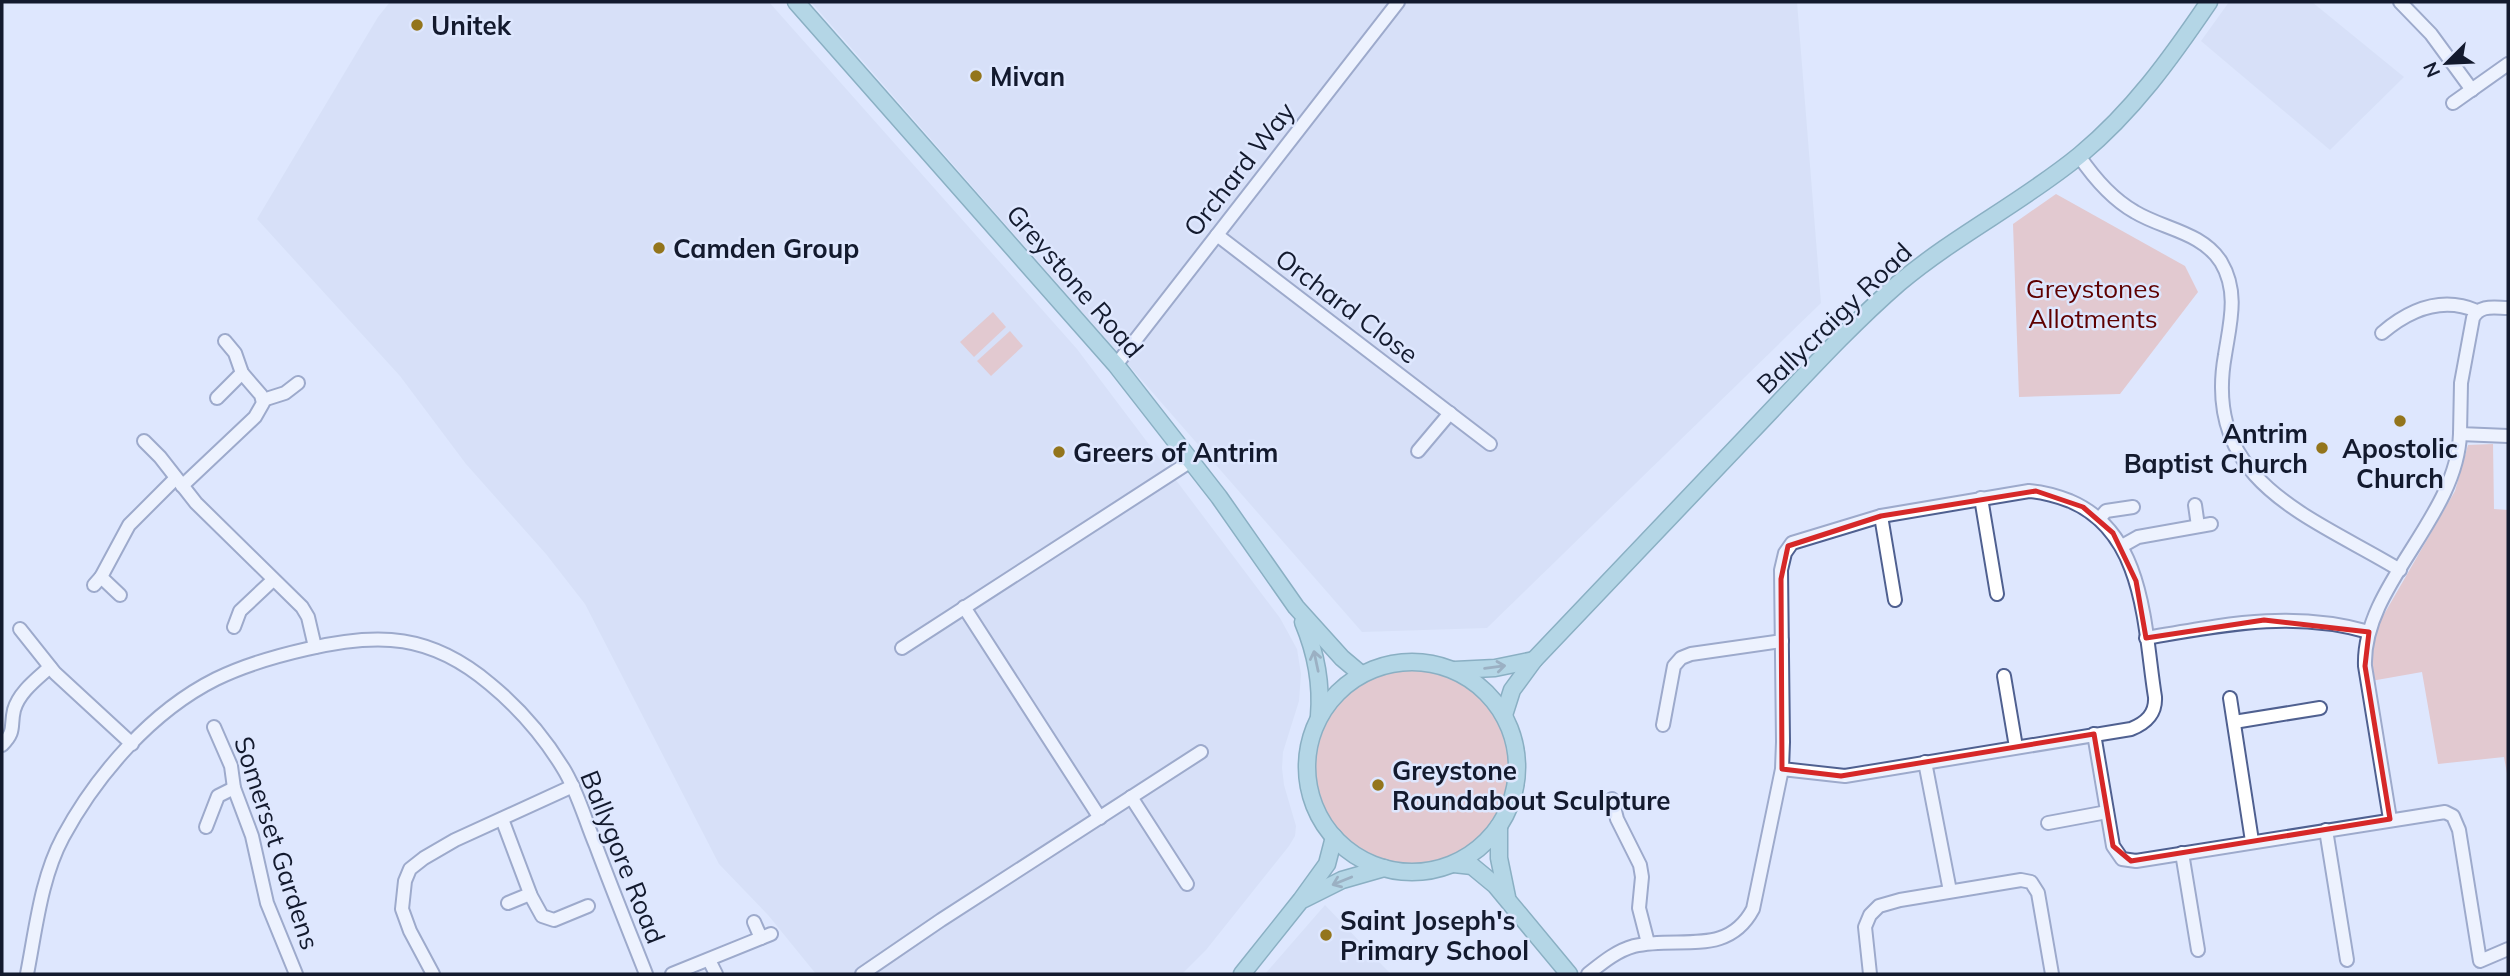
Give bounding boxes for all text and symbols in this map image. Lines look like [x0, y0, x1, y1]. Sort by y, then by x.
place label: Unitek [431, 9, 512, 42]
marker: Unitek [409, 17, 425, 33]
north arrow [2412, 28, 2482, 98]
text: N [2418, 58, 2445, 81]
place label: Mivan [990, 60, 1065, 93]
marker: Mivan [968, 68, 984, 84]
street label: Orchard Way [1176, 95, 1302, 243]
street label: Greystone Road [999, 198, 1151, 364]
place label: Camden Group [673, 232, 859, 265]
street label: Ballycraigy Road [1749, 236, 1919, 400]
marker: Camden Group [651, 240, 667, 256]
street label: Orchard Close [1269, 241, 1425, 371]
park label: Greystones Allotments [2026, 272, 2160, 335]
marker: Apostolic Church [2392, 413, 2408, 429]
place label: Antrim Baptist Church [2124, 417, 2308, 480]
place label: Apostolic Church [2342, 432, 2458, 495]
place label: Greers of Antrim [1073, 436, 1278, 469]
marker: Antrim Baptist Church [2314, 440, 2330, 456]
marker: Greers of Antrim [1051, 444, 1067, 460]
one-way arrow [1309, 650, 1323, 673]
one-way arrow [1483, 661, 1506, 674]
street label: Somerset Gardens [227, 732, 327, 954]
place label: Greystone Roundabout Sculpture [1392, 754, 1670, 817]
street label: Ballygore Road [573, 766, 673, 948]
marker: Greystone Roundabout Sculpture [1370, 777, 1386, 793]
one-way arrow [1331, 876, 1353, 889]
place label: Saint Joseph's Primary School [1340, 904, 1529, 967]
marker: Saint Joseph's Primary School [1318, 927, 1334, 943]

